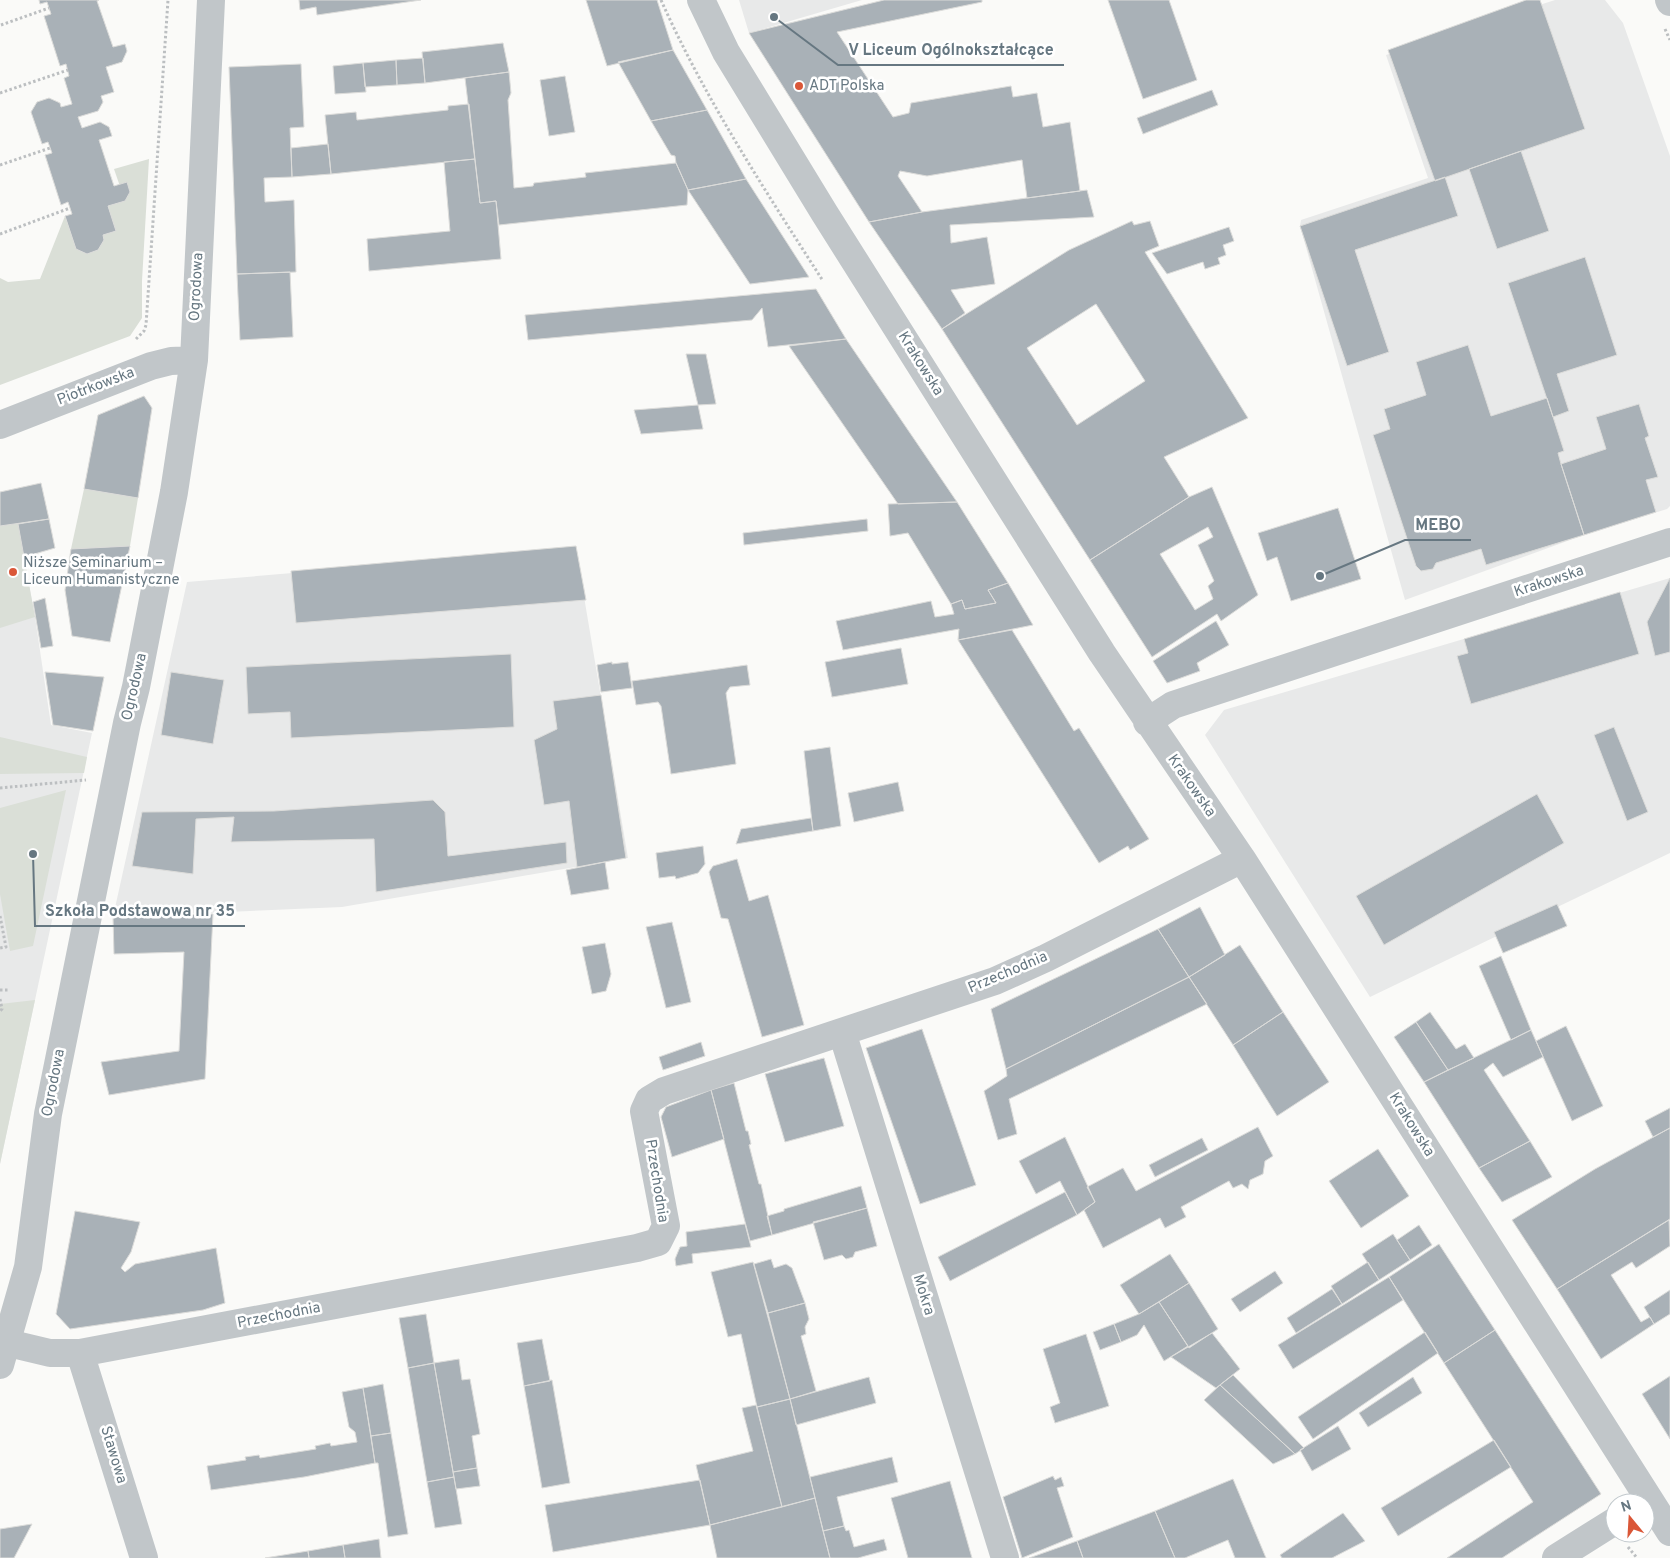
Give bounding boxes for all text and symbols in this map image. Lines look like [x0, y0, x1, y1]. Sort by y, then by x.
callout: V Liceum Ogólnokształcące [838, 34, 1064, 65]
text: V Liceum Ogólnokształcące [848, 41, 1054, 61]
place label: ADT Polska [809, 77, 884, 96]
marker: ADT Polska [793, 80, 805, 92]
street label: Ogrodowa [186, 252, 208, 322]
street label: Krakowska [893, 328, 947, 400]
street label: Piotrkowska [55, 364, 137, 410]
callout: MEBO [1405, 509, 1471, 540]
text: MEBO [1415, 516, 1461, 536]
place label: Niższe Seminarium – Liceum Humanistyczne [23, 554, 180, 590]
street label: Krakowska [1512, 562, 1586, 602]
marker: Niższe Seminarium – Liceum Humanistyczne [7, 566, 19, 578]
street label: Ogrodowa [118, 651, 152, 723]
street label: Krakowska [1163, 751, 1219, 821]
callout: Szkoła Podstawowa nr 35 [35, 895, 245, 926]
text: Szkoła Podstawowa nr 35 [45, 902, 235, 922]
street label: Przechodnia [966, 948, 1050, 998]
street label: Ogrodowa [38, 1048, 70, 1118]
street label: Krakowska [1384, 1089, 1438, 1161]
street label: Przechodnia [640, 1138, 672, 1224]
street label: Mokra [908, 1272, 938, 1318]
street label: Przechodnia [236, 1299, 322, 1333]
street label: Stawowa [95, 1424, 131, 1486]
north arrow [1605, 1493, 1655, 1543]
text: N [1619, 1497, 1634, 1517]

